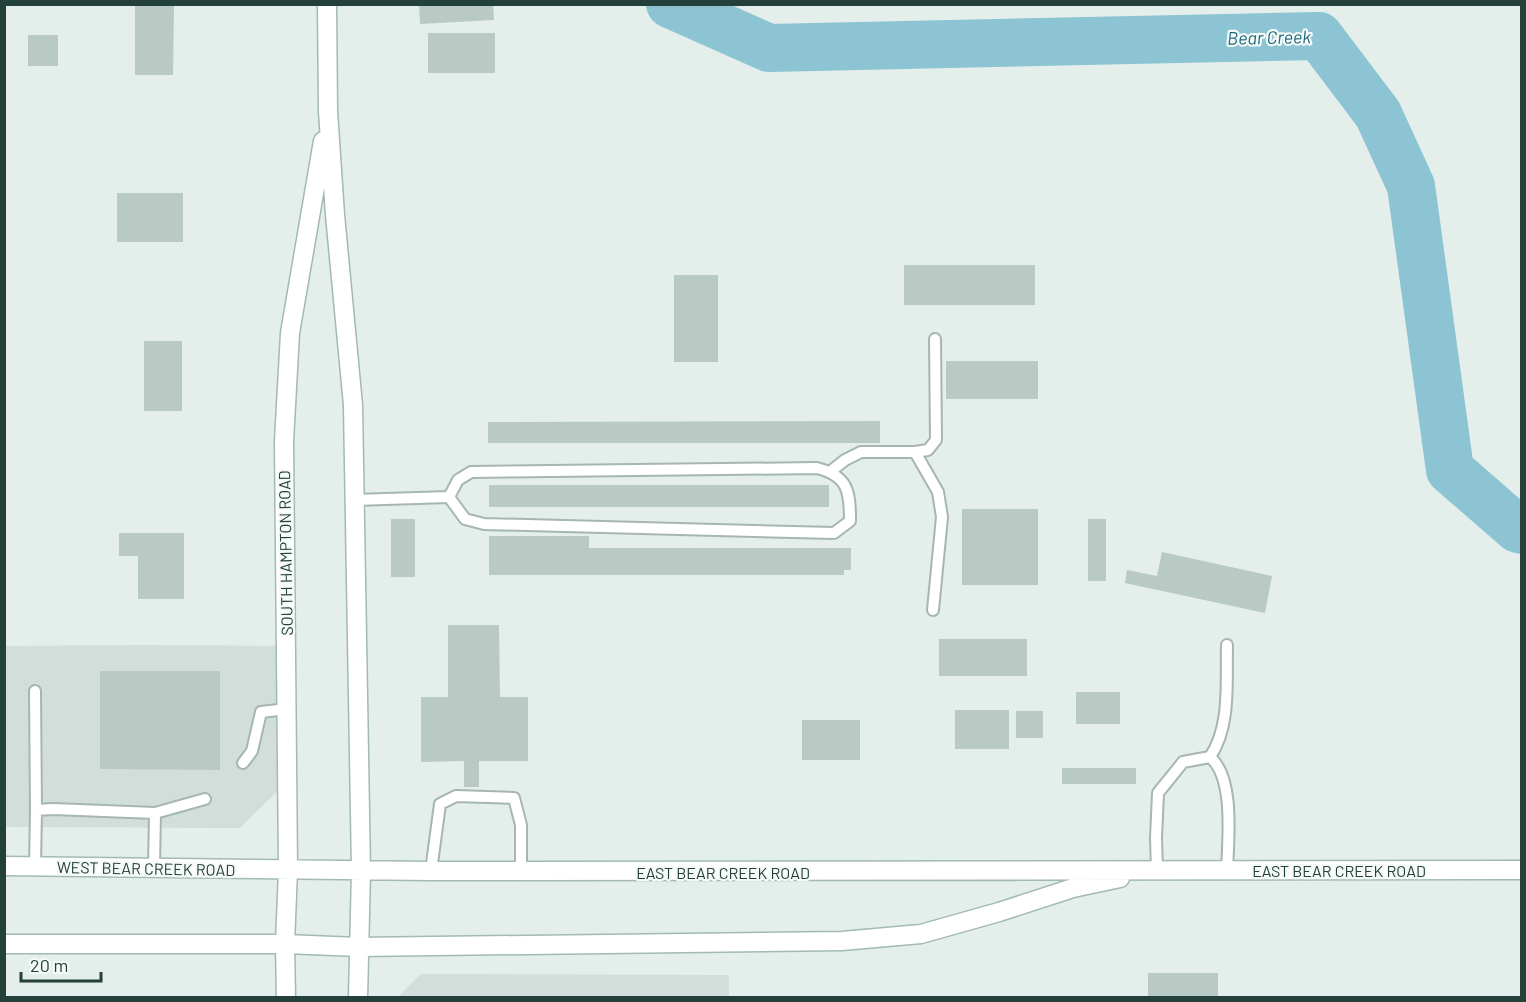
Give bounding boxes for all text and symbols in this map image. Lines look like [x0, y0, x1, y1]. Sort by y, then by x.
water label: Bear Creek [1227, 25, 1311, 49]
street label: SOUTH HAMPTON ROAD [274, 470, 296, 636]
street label: WEST BEAR CREEK ROAD [57, 857, 235, 879]
street label: EAST BEAR CREEK ROAD [1252, 861, 1426, 880]
street label: EAST BEAR CREEK ROAD [636, 863, 810, 882]
scale bar [21, 945, 100, 983]
text: 20 m [30, 954, 68, 976]

